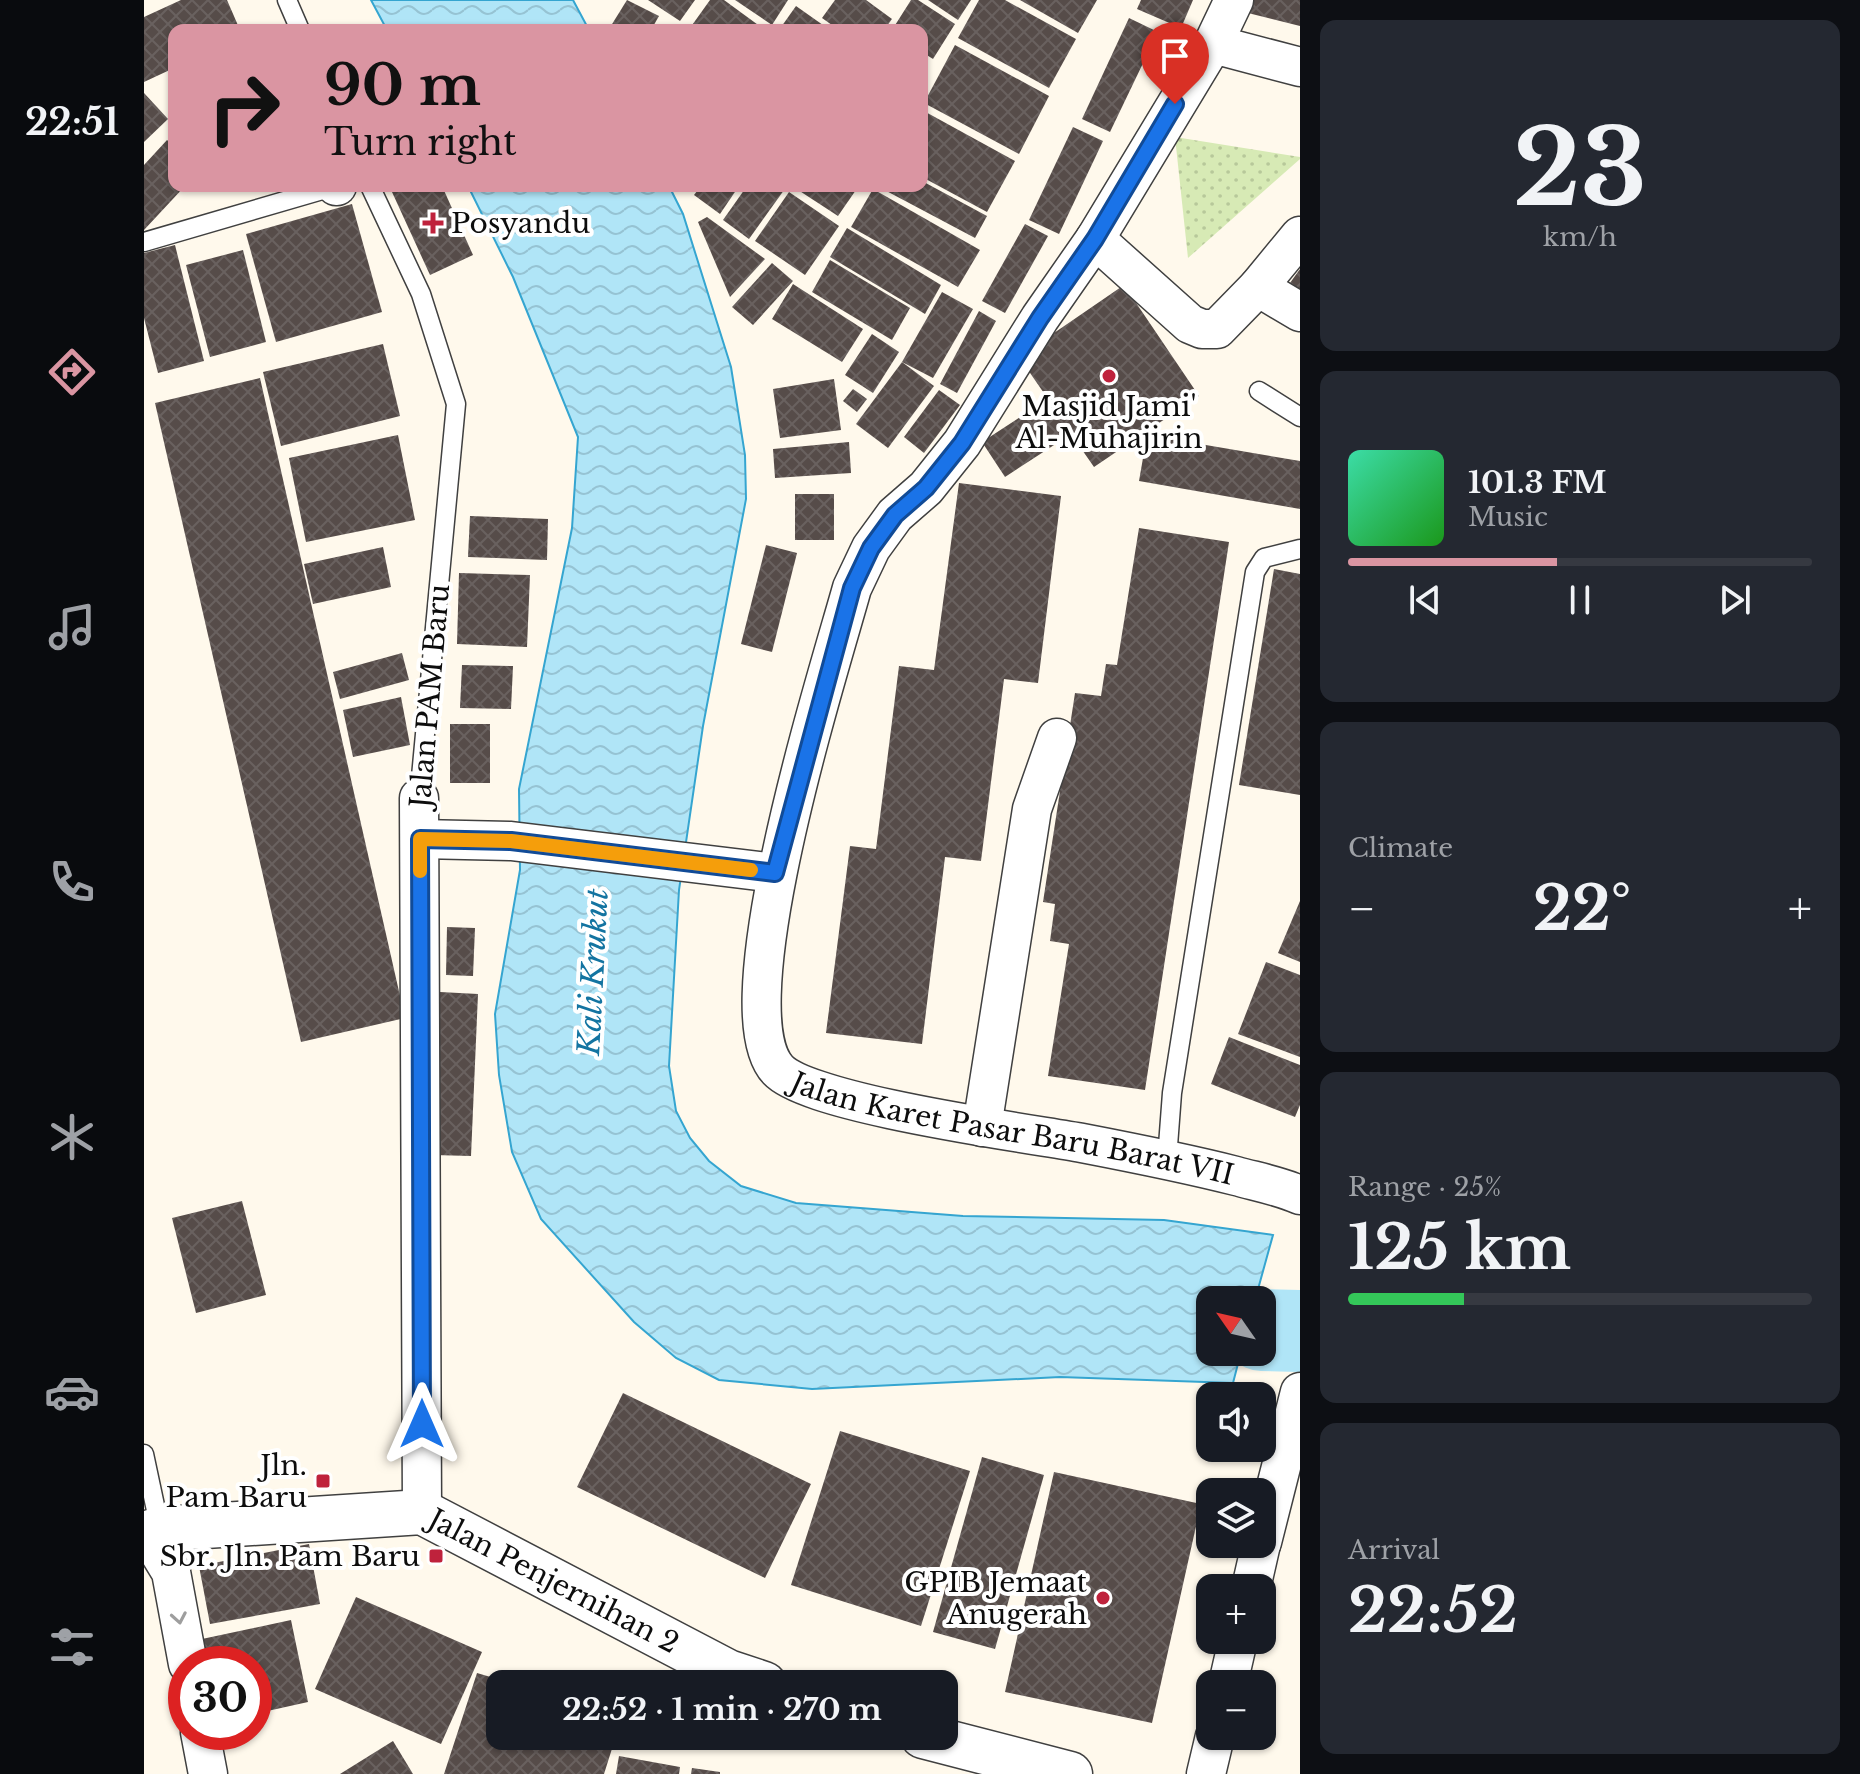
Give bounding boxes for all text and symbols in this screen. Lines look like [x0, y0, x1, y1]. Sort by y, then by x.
pin [1141, 22, 1209, 104]
icon: arrive [1153, 34, 1197, 78]
text: 90 m [324, 51, 481, 120]
icon: right [192, 56, 296, 160]
text: 22:51 [25, 100, 119, 145]
text: 23 [1513, 104, 1647, 233]
text: Turn right [324, 120, 517, 165]
place label: Posyandu [451, 206, 590, 241]
marker: Posyandu [422, 212, 444, 234]
text: km/h [1543, 221, 1617, 253]
icon: directions [44, 344, 100, 400]
marker: Masjid Jami' Al-Muhajirin [1100, 367, 1118, 385]
place label: Masjid Jami' Al-Muhajirin [1014, 389, 1203, 456]
text: 101.3 FM [1468, 464, 1607, 501]
text: Music [1468, 501, 1548, 533]
icon: previous [1403, 578, 1447, 622]
icon: pause [1558, 578, 1602, 622]
icon: next [1713, 578, 1757, 622]
street label: Jalan PAM Baru [402, 582, 457, 813]
icon: music [44, 599, 100, 655]
text: Climate [1348, 832, 1453, 864]
icon: phone [44, 854, 100, 910]
text: 22° [1533, 872, 1631, 946]
text: − [1348, 881, 1376, 936]
text: + [1788, 881, 1812, 936]
water label: Kali Krukut [570, 888, 616, 1057]
street label: Jalan Karet Pasar Baru Barat VII [782, 1062, 1238, 1192]
icon: climate [44, 1109, 100, 1165]
text: Range · 25% [1348, 1171, 1502, 1203]
text: 125 km [1348, 1211, 1571, 1285]
north arrow [1196, 1286, 1276, 1366]
map controls [1196, 1286, 1276, 1750]
icon: car [44, 1364, 100, 1420]
position arrow [380, 1382, 464, 1466]
button: sound [1196, 1382, 1276, 1462]
place label: Jln. Pam Baru [165, 1448, 307, 1515]
marker: Jln. Pam Baru [314, 1472, 332, 1490]
button: layers [1196, 1478, 1276, 1558]
street label: Jalan Penjernihan 2 [419, 1499, 685, 1661]
text: Arrival [1348, 1534, 1440, 1566]
place label: Sbr. Jln. Pam Baru [159, 1539, 420, 1574]
marker: Sbr. Jln. Pam Baru [427, 1547, 445, 1565]
place label: GPIB Jemaat Anugerah [904, 1565, 1087, 1632]
button: + [1196, 1574, 1276, 1654]
text: 22:52 [1348, 1574, 1518, 1648]
marker: GPIB Jemaat Anugerah [1094, 1589, 1112, 1607]
one-way arrow [170, 1611, 187, 1625]
icon: filters [44, 1619, 100, 1675]
speed limit sign: 30 [168, 1646, 272, 1750]
button: − [1196, 1670, 1276, 1750]
text: 22:52 · 1 min · 270 m [562, 1691, 882, 1728]

